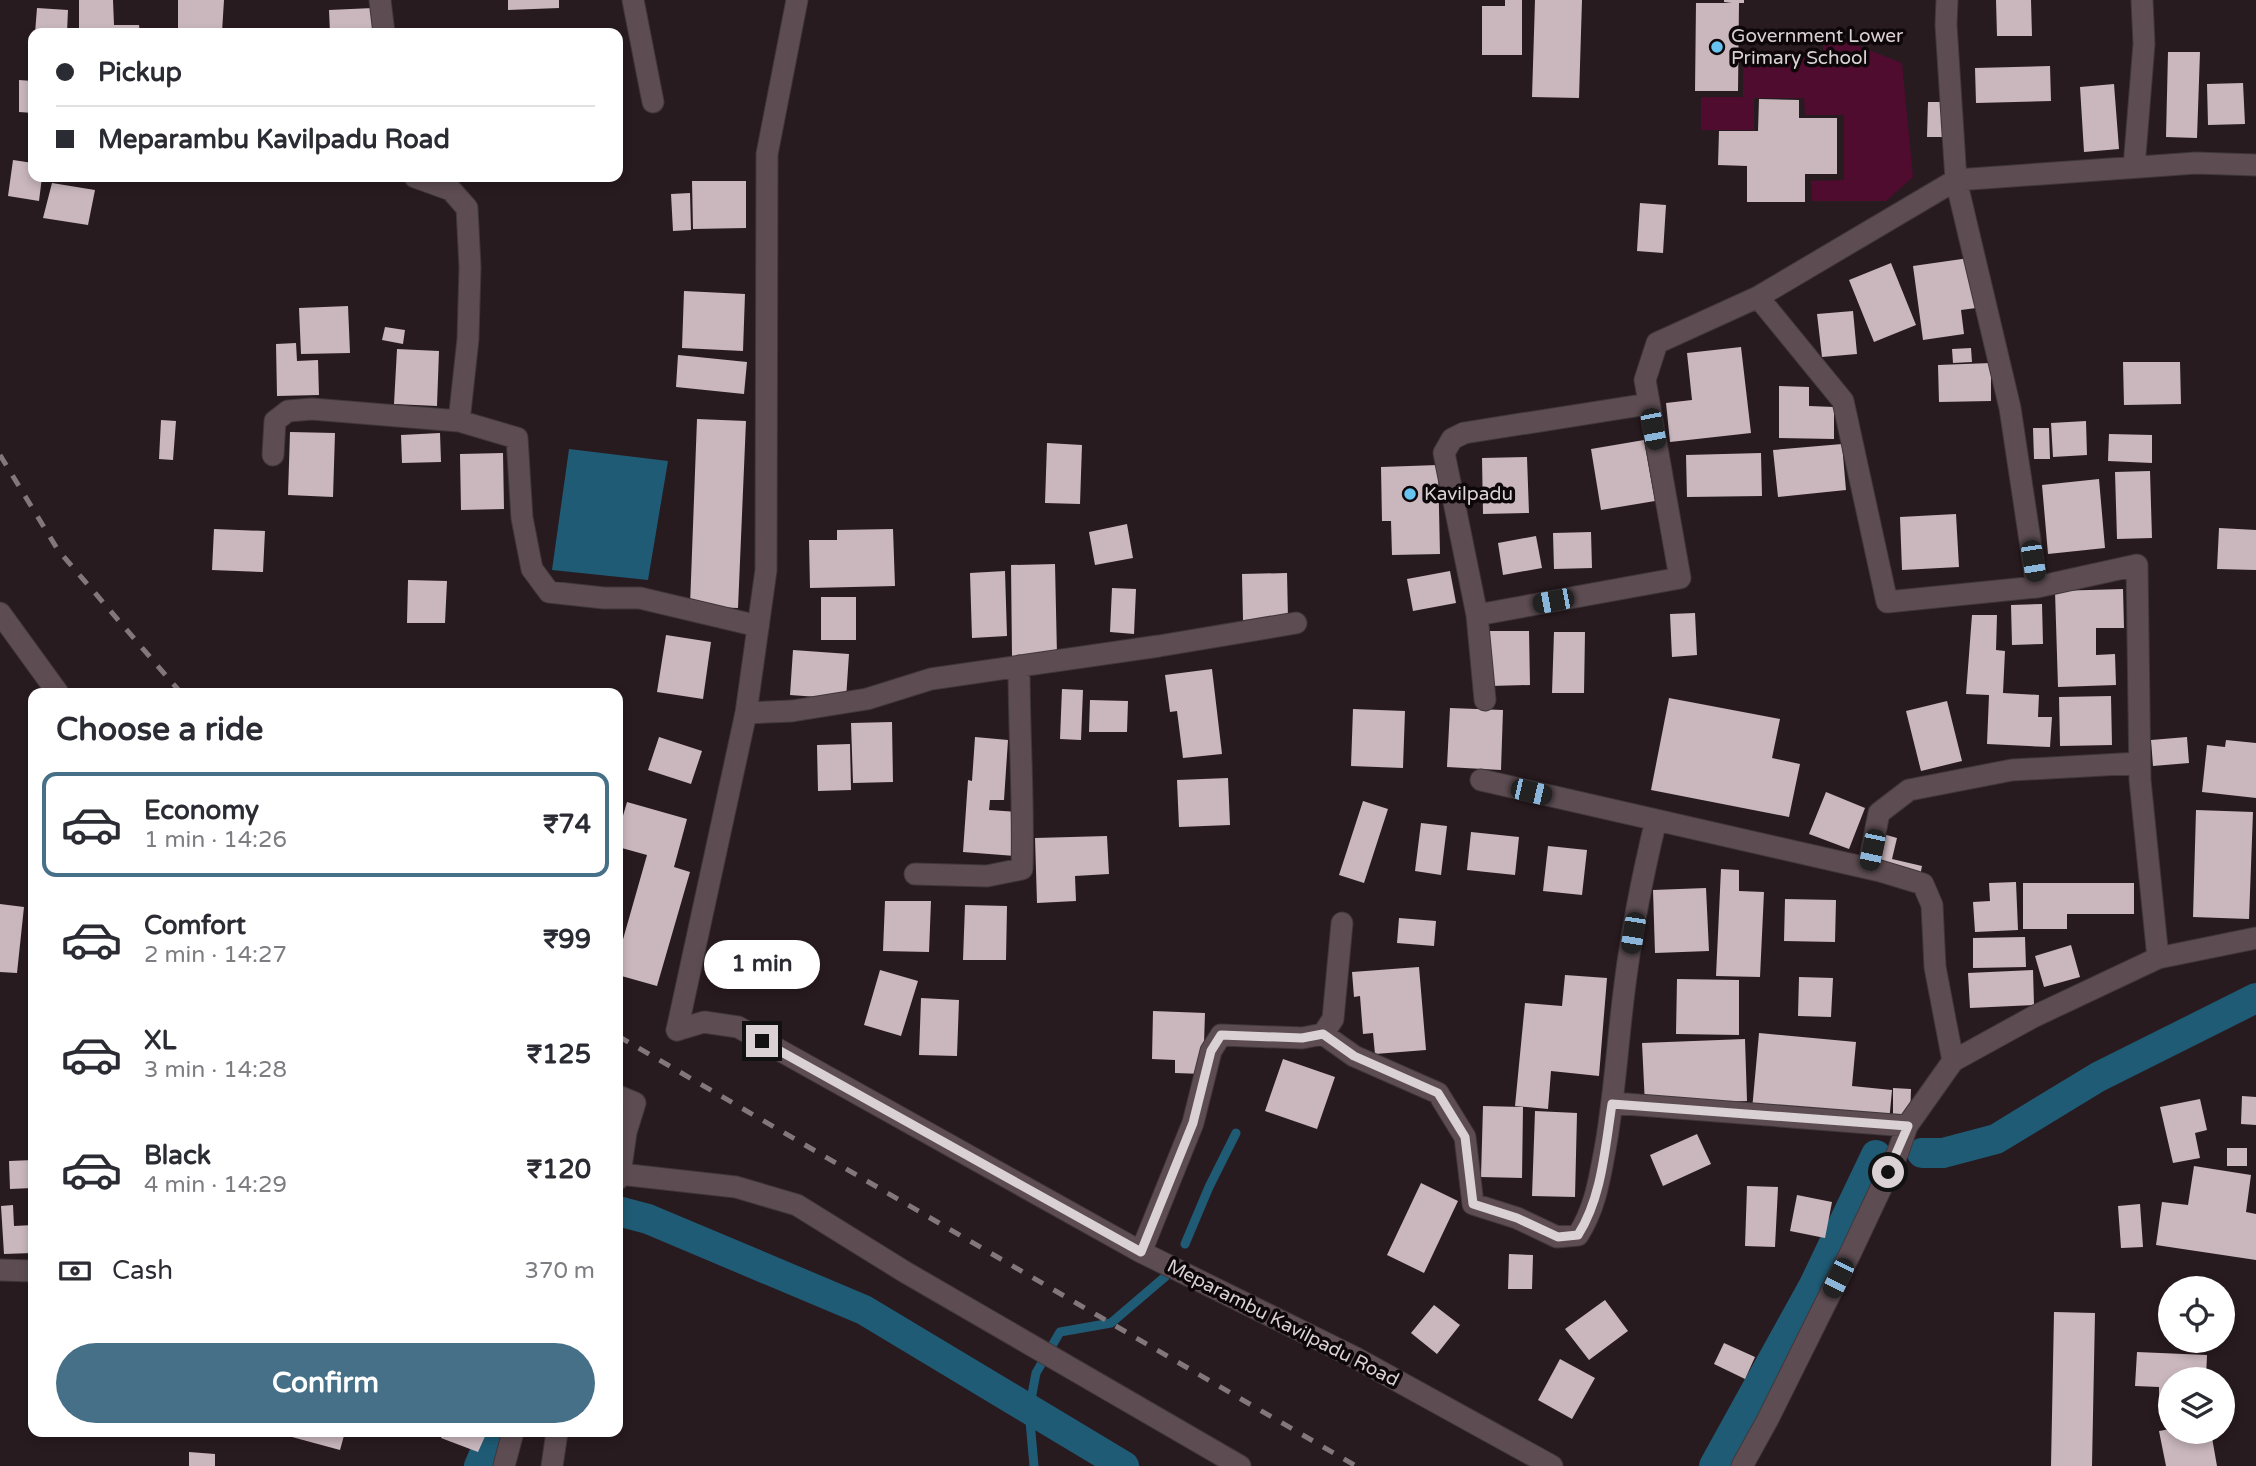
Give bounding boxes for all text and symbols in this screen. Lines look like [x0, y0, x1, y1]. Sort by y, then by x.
place label: Government Lower Primary School [1731, 25, 1904, 69]
marker: Government Lower Primary School [1709, 39, 1725, 55]
text: Pickup [98, 57, 182, 88]
text: Meparambu Kavilpadu Road [98, 124, 450, 155]
car [1639, 406, 1668, 452]
place label: Kavilpadu [1424, 483, 1513, 505]
marker: Kavilpadu [1402, 486, 1418, 502]
car [2020, 539, 2047, 583]
car [1531, 587, 1576, 615]
text: Choose a ride [56, 711, 263, 749]
car [1509, 777, 1554, 807]
icon: car [60, 793, 123, 856]
text: Economy [144, 795, 259, 826]
text: ₹74 [543, 809, 591, 840]
text: 1 min · 14:26 [144, 826, 287, 854]
car [1858, 827, 1887, 873]
icon: car [60, 908, 123, 971]
text: Comfort [144, 910, 246, 941]
car [1620, 911, 1647, 955]
text: ₹99 [543, 924, 591, 955]
callout: 1 min [704, 940, 820, 988]
text: 2 min · 14:27 [144, 941, 287, 969]
text: 1 min [731, 950, 793, 978]
icon: car [60, 1023, 123, 1086]
text: XL [144, 1025, 176, 1056]
route end [746, 1025, 778, 1057]
text: ₹125 [527, 1039, 591, 1070]
text: 3 min · 14:28 [144, 1056, 287, 1084]
icon: car [60, 1138, 123, 1201]
text: Black [144, 1140, 211, 1171]
text: ₹120 [527, 1154, 591, 1185]
route start [1872, 1156, 1904, 1188]
text: 4 min · 14:29 [144, 1171, 287, 1199]
icon: cash [56, 1252, 94, 1290]
text: Cash [112, 1255, 173, 1286]
street label: Meparambu Kavilpadu Road [1163, 1255, 1403, 1391]
car [1820, 1255, 1857, 1301]
text: 370 m [525, 1257, 595, 1285]
map controls [2158, 1276, 2235, 1444]
button: locate [2158, 1276, 2235, 1353]
button: Confirm [56, 1343, 595, 1423]
button: layers [2158, 1367, 2235, 1444]

